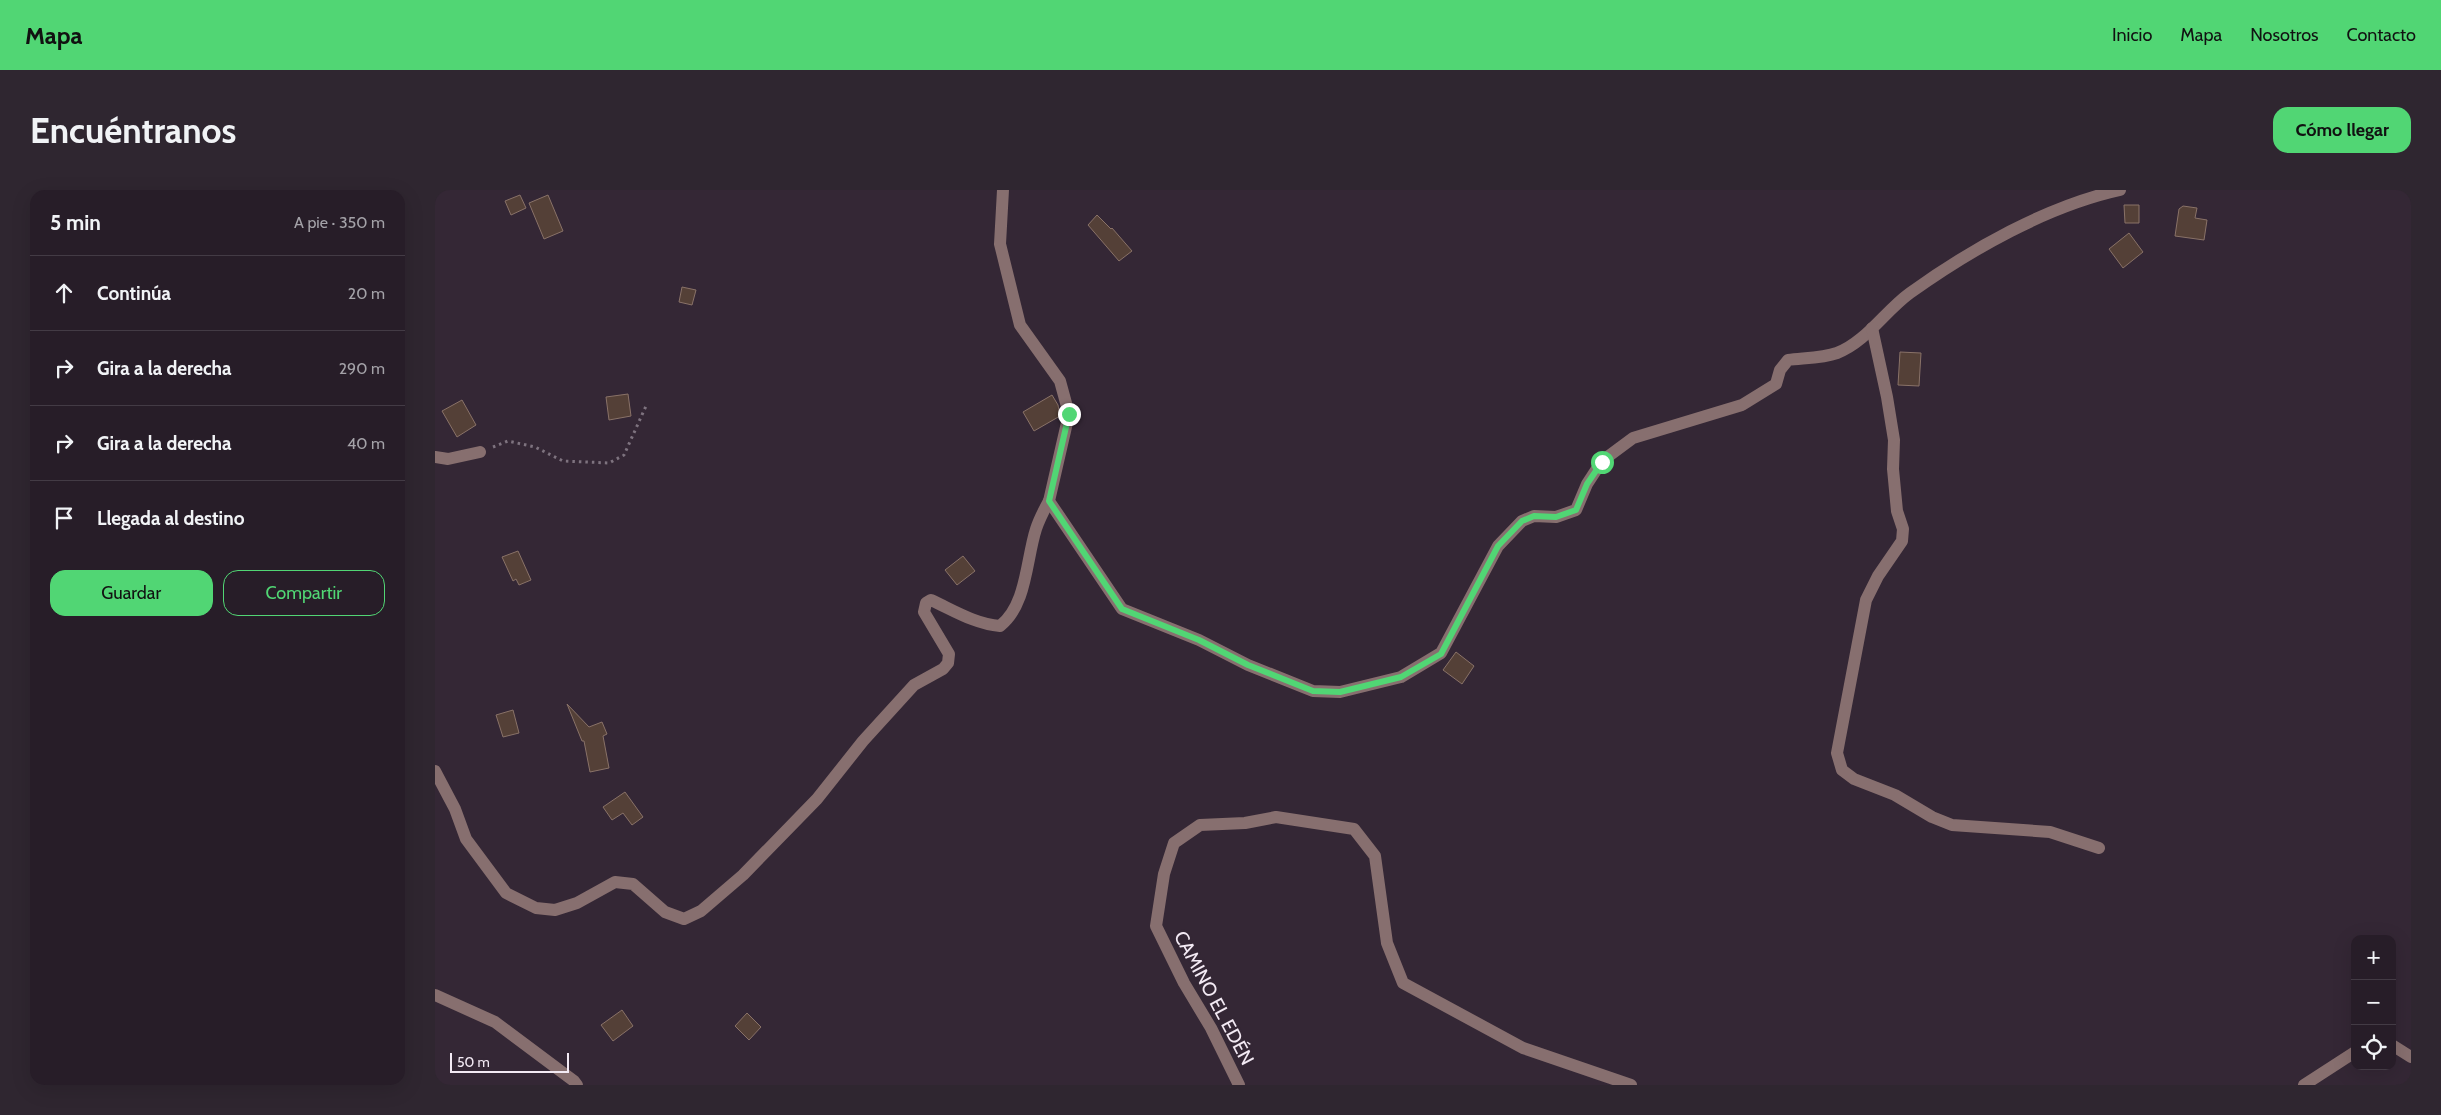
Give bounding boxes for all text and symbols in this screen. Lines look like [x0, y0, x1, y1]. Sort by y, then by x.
text: Mapa [25, 21, 82, 50]
text: Inicio [2112, 24, 2152, 46]
text: Mapa [2180, 24, 2222, 46]
text: Nosotros [2250, 24, 2319, 46]
text: Contacto [2347, 24, 2416, 46]
button: Cómo llegar [2273, 107, 2411, 153]
text: Encuéntranos [30, 109, 236, 152]
text: 5 min [50, 210, 101, 235]
text: A pie · 350 m [294, 213, 385, 232]
icon: ahead [50, 279, 78, 307]
text: Continúa [97, 282, 171, 305]
text: 20 m [348, 284, 385, 303]
icon: right [50, 354, 78, 382]
text: Gira a la derecha [97, 357, 232, 380]
text: 290 m [339, 359, 385, 378]
route end [1058, 403, 1081, 426]
icon: right [50, 429, 78, 457]
text: Gira a la derecha [97, 432, 232, 455]
text: 40 m [347, 434, 385, 453]
route start [1591, 451, 1614, 474]
icon: arrive [50, 504, 78, 532]
text: Llegada al destino [97, 507, 244, 530]
button: Guardar [50, 570, 213, 616]
button: Compartir [223, 570, 385, 616]
street label: CAMINO EL EDÉN [1169, 927, 1260, 1069]
map controls [2351, 935, 2396, 1070]
button: + [2351, 935, 2396, 980]
button: − [2351, 980, 2396, 1025]
button: locate [2351, 1025, 2396, 1070]
scale bar [450, 1050, 569, 1073]
text: 50 m [457, 1053, 490, 1071]

